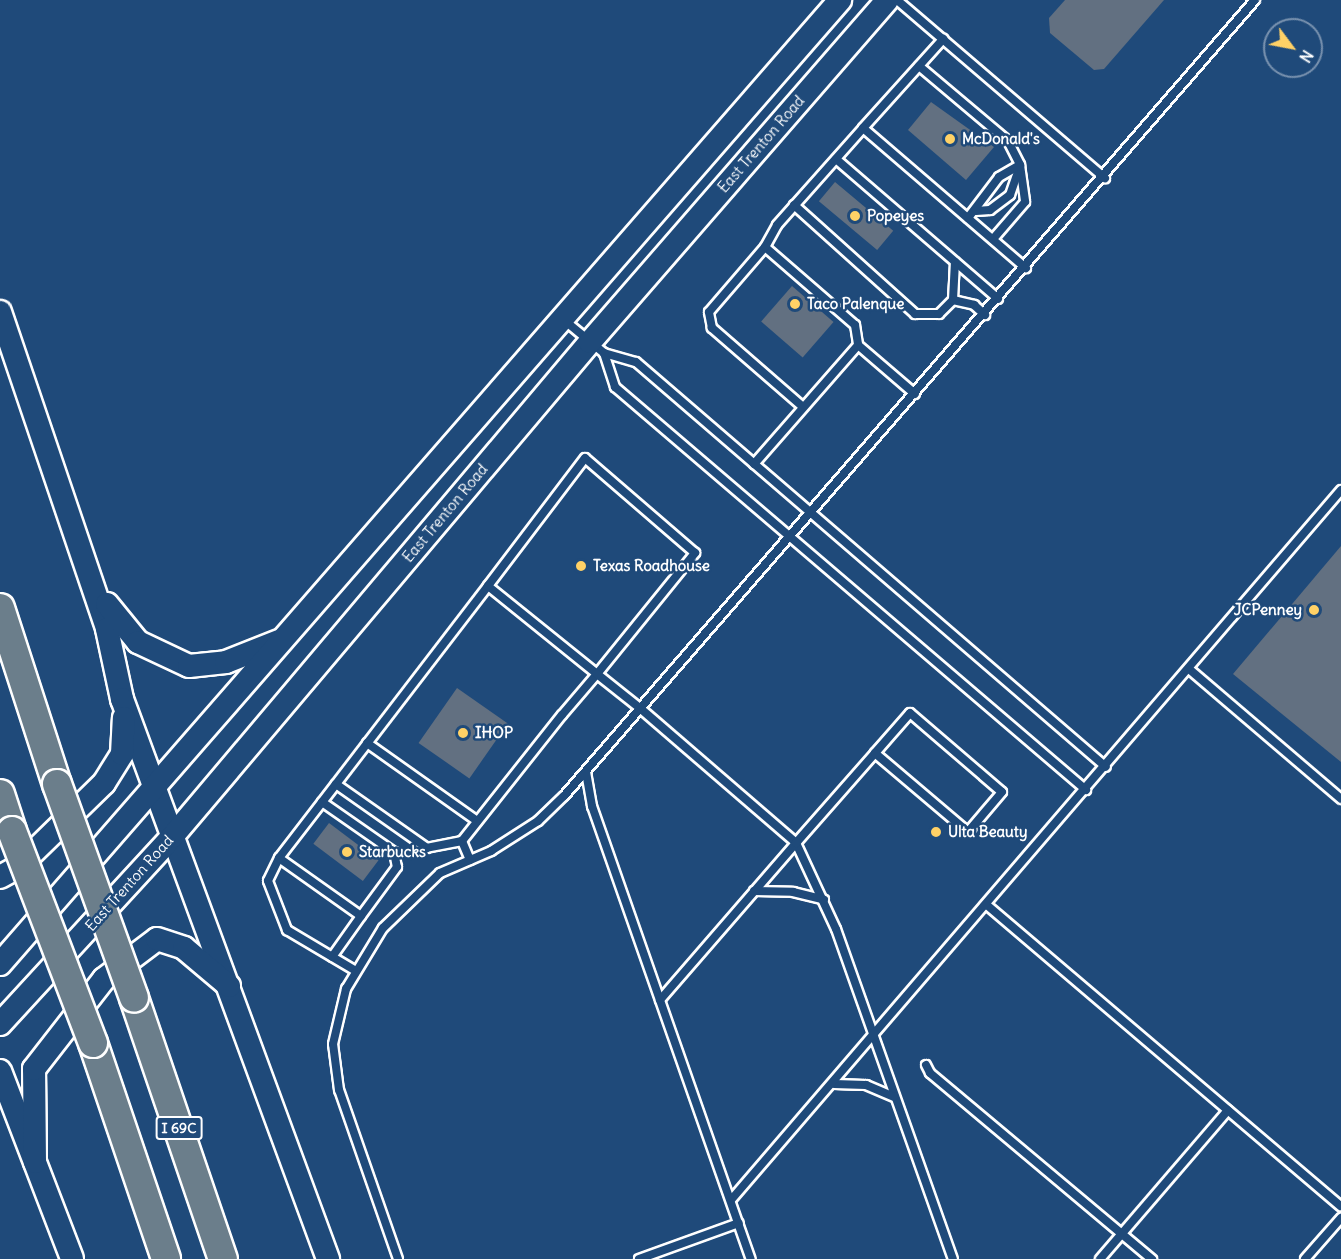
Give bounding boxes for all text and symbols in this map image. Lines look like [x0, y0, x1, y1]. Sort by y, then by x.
north arrow [1263, 18, 1323, 78]
text: N [1295, 46, 1318, 66]
street label: East Trenton Road [714, 92, 808, 196]
place label: McDonald's [962, 130, 1040, 148]
marker: McDonald's [943, 132, 957, 146]
place label: Popeyes [867, 207, 924, 225]
marker: Popeyes [848, 209, 862, 223]
place label: Taco Palenque [807, 295, 904, 313]
marker: Taco Palenque [788, 297, 802, 311]
street label: East Trenton Road [399, 460, 491, 566]
place label: Texas Roadhouse [593, 557, 710, 575]
marker: Texas Roadhouse [574, 559, 588, 573]
place label: JCPenney [1234, 601, 1302, 619]
marker: JCPenney [1307, 603, 1321, 617]
place label: IHOP [475, 724, 513, 742]
marker: IHOP [456, 726, 470, 740]
place label: Ulta Beauty [948, 823, 1027, 841]
marker: Ulta Beauty [929, 825, 943, 839]
street label: East Trenton Road [81, 831, 177, 935]
place label: Starbucks [359, 843, 426, 861]
marker: Starbucks [340, 845, 354, 859]
road number: I 69C [155, 1117, 203, 1139]

